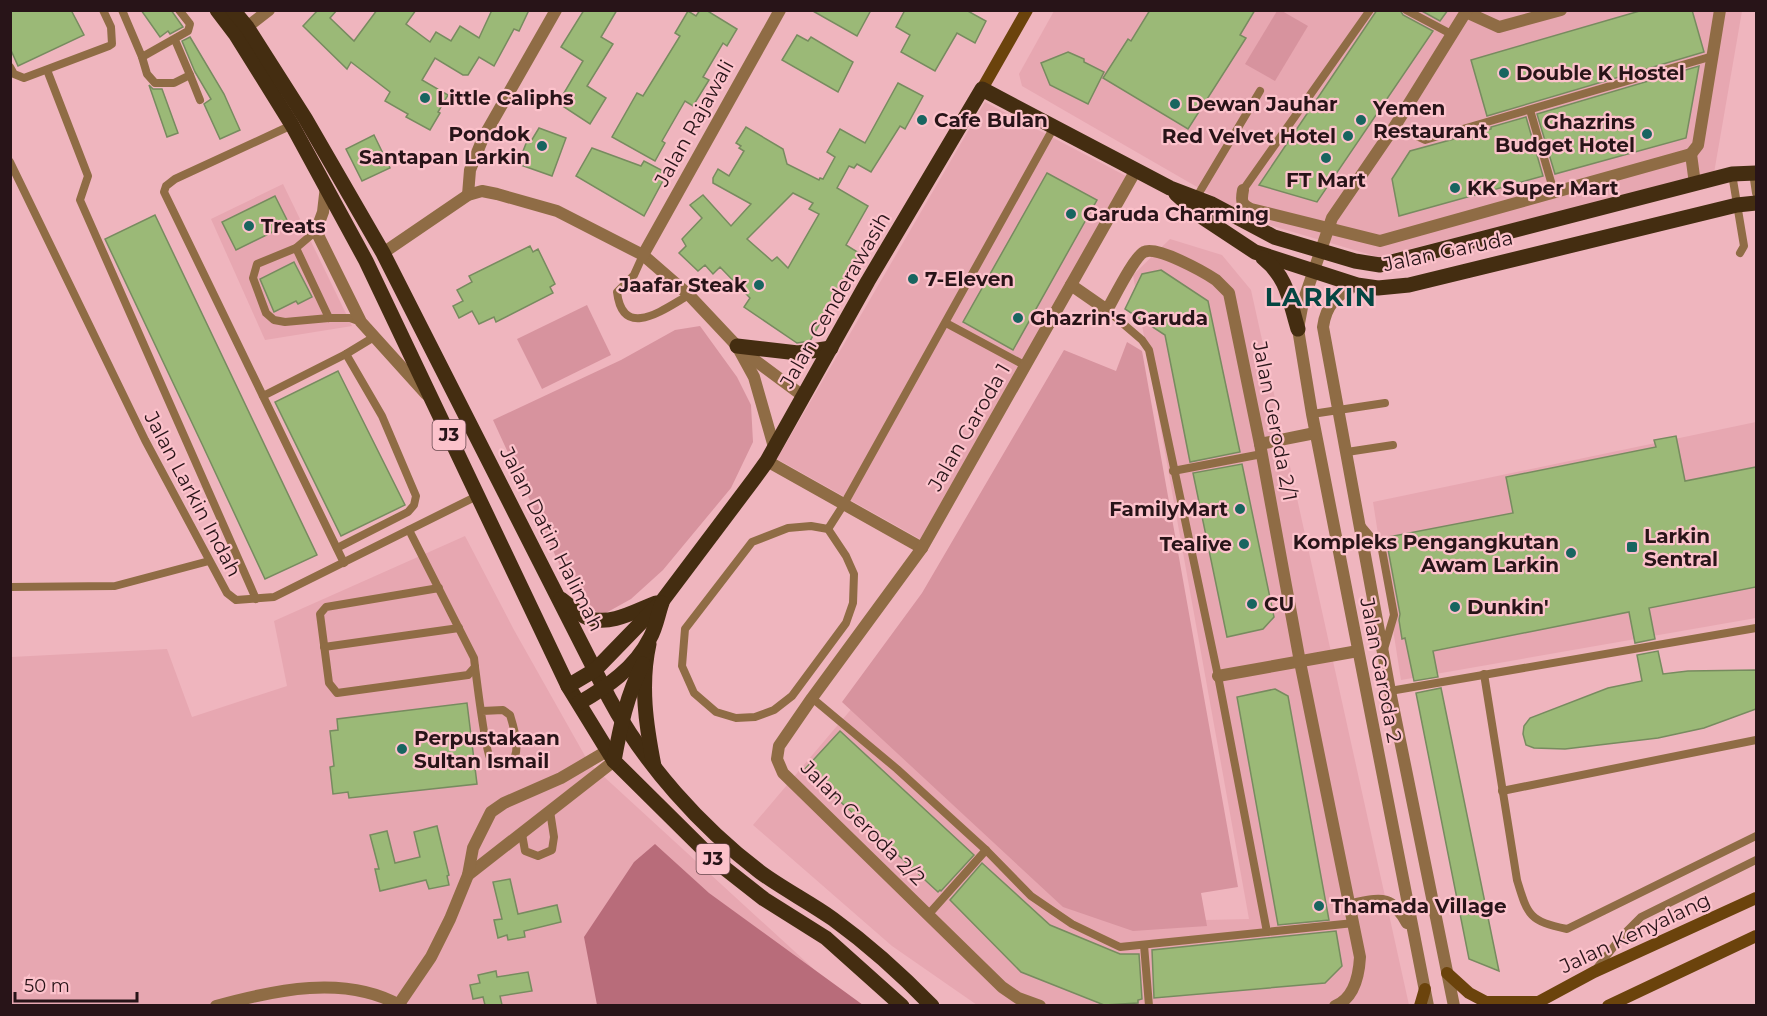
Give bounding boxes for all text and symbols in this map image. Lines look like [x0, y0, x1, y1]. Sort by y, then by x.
street label: Jalan Rajawali [649, 56, 739, 191]
place label: Double K Hostel [1516, 61, 1685, 85]
marker: Double K Hostel [1497, 66, 1511, 80]
place label: Little Caliphs [437, 86, 574, 110]
marker: Little Caliphs [418, 91, 432, 105]
place label: Dewan Jauhar [1187, 92, 1338, 116]
place label: Yemen Restaurant [1372, 96, 1488, 143]
marker: Dewan Jauhar [1168, 97, 1182, 111]
place label: Cafe Bulan [934, 108, 1048, 132]
place label: Ghazrins Budget Hotel [1495, 110, 1635, 157]
marker: Cafe Bulan [915, 113, 929, 127]
marker: Yemen Restaurant [1354, 113, 1368, 127]
place label: Pondok Santapan Larkin [359, 122, 531, 169]
place label: Red Velvet Hotel [1162, 124, 1336, 148]
marker: Ghazrins Budget Hotel [1640, 127, 1654, 141]
marker: Red Velvet Hotel [1341, 129, 1355, 143]
marker: Pondok Santapan Larkin [535, 139, 549, 153]
marker: FT Mart [1319, 151, 1333, 165]
place label: FT Mart [1286, 168, 1366, 192]
place label: KK Super Mart [1467, 176, 1619, 200]
marker: KK Super Mart [1448, 181, 1462, 195]
place label: Garuda Charming [1083, 202, 1269, 226]
marker: Garuda Charming [1064, 207, 1078, 221]
street label: Jalan Cenderawasih [774, 208, 895, 393]
place label: Treats [261, 214, 326, 238]
marker: Treats [242, 219, 256, 233]
street label: Jalan Garuda [1380, 226, 1515, 277]
place label: 7-Eleven [925, 267, 1014, 291]
marker: 7-Eleven [906, 272, 920, 286]
place label: Jaafar Steak [617, 273, 748, 297]
marker: Jaafar Steak [752, 278, 766, 292]
district label: LARKIN [1265, 281, 1377, 313]
place label: Ghazrin's Garuda [1030, 306, 1208, 330]
marker: Ghazrin's Garuda [1011, 311, 1025, 325]
street label: Jalan Geroda 2/1 [1248, 338, 1302, 503]
street label: Jalan Garoda 1 [922, 359, 1015, 496]
street label: Jalan Larkin Indah [139, 406, 247, 581]
road number: J3 [432, 420, 466, 450]
street label: Jalan Datin Halimah [495, 442, 609, 635]
place label: FamilyMart [1109, 497, 1228, 521]
marker: FamilyMart [1233, 502, 1247, 516]
place label: Larkin Sentral [1644, 524, 1718, 571]
place label: Kompleks Pengangkutan Awam Larkin [1293, 530, 1559, 577]
place label: Tealive [1160, 532, 1232, 556]
marker: Tealive [1237, 537, 1251, 551]
marker: Larkin Sentral [1625, 540, 1639, 554]
marker: Kompleks Pengangkutan Awam Larkin [1564, 546, 1578, 560]
place label: CU [1264, 592, 1294, 616]
street label: Jalan Garoda 2 [1355, 594, 1407, 745]
place label: Dunkin' [1467, 595, 1549, 619]
marker: CU [1245, 597, 1259, 611]
marker: Dunkin' [1448, 600, 1462, 614]
place label: Perpustakaan Sultan Ismail [414, 726, 560, 773]
marker: Perpustakaan Sultan Ismail [395, 742, 409, 756]
street label: Jalan Geroda 2/2 [795, 755, 930, 890]
road number: J3 [696, 844, 730, 874]
street label: Jalan Kenyalang [1555, 888, 1714, 979]
place label: Thamada Village [1331, 894, 1507, 918]
marker: Thamada Village [1312, 899, 1326, 913]
scale bar [15, 965, 136, 1003]
text: 50 m [24, 975, 70, 997]

